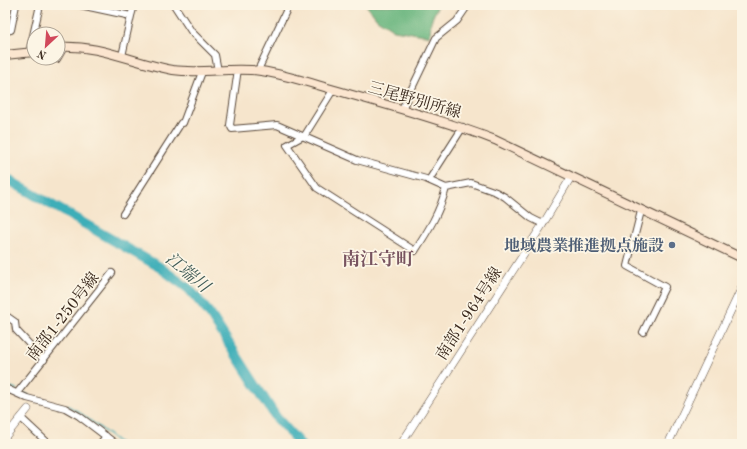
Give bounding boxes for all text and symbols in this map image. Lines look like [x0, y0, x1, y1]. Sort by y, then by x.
north arrow [26, 26, 66, 66]
text: N [36, 47, 48, 60]
street label: 三尾野別所線 [366, 78, 463, 122]
place label: 地域農業推進拠点施設 [504, 237, 664, 255]
marker: 地域農業推進拠点施設 [667, 240, 677, 250]
water label: 江端川 [162, 249, 215, 297]
district label: 南江守町 [342, 249, 414, 269]
street label: 南部1-964号線 [432, 264, 506, 363]
street label: 南部1-250号線 [23, 269, 103, 364]

